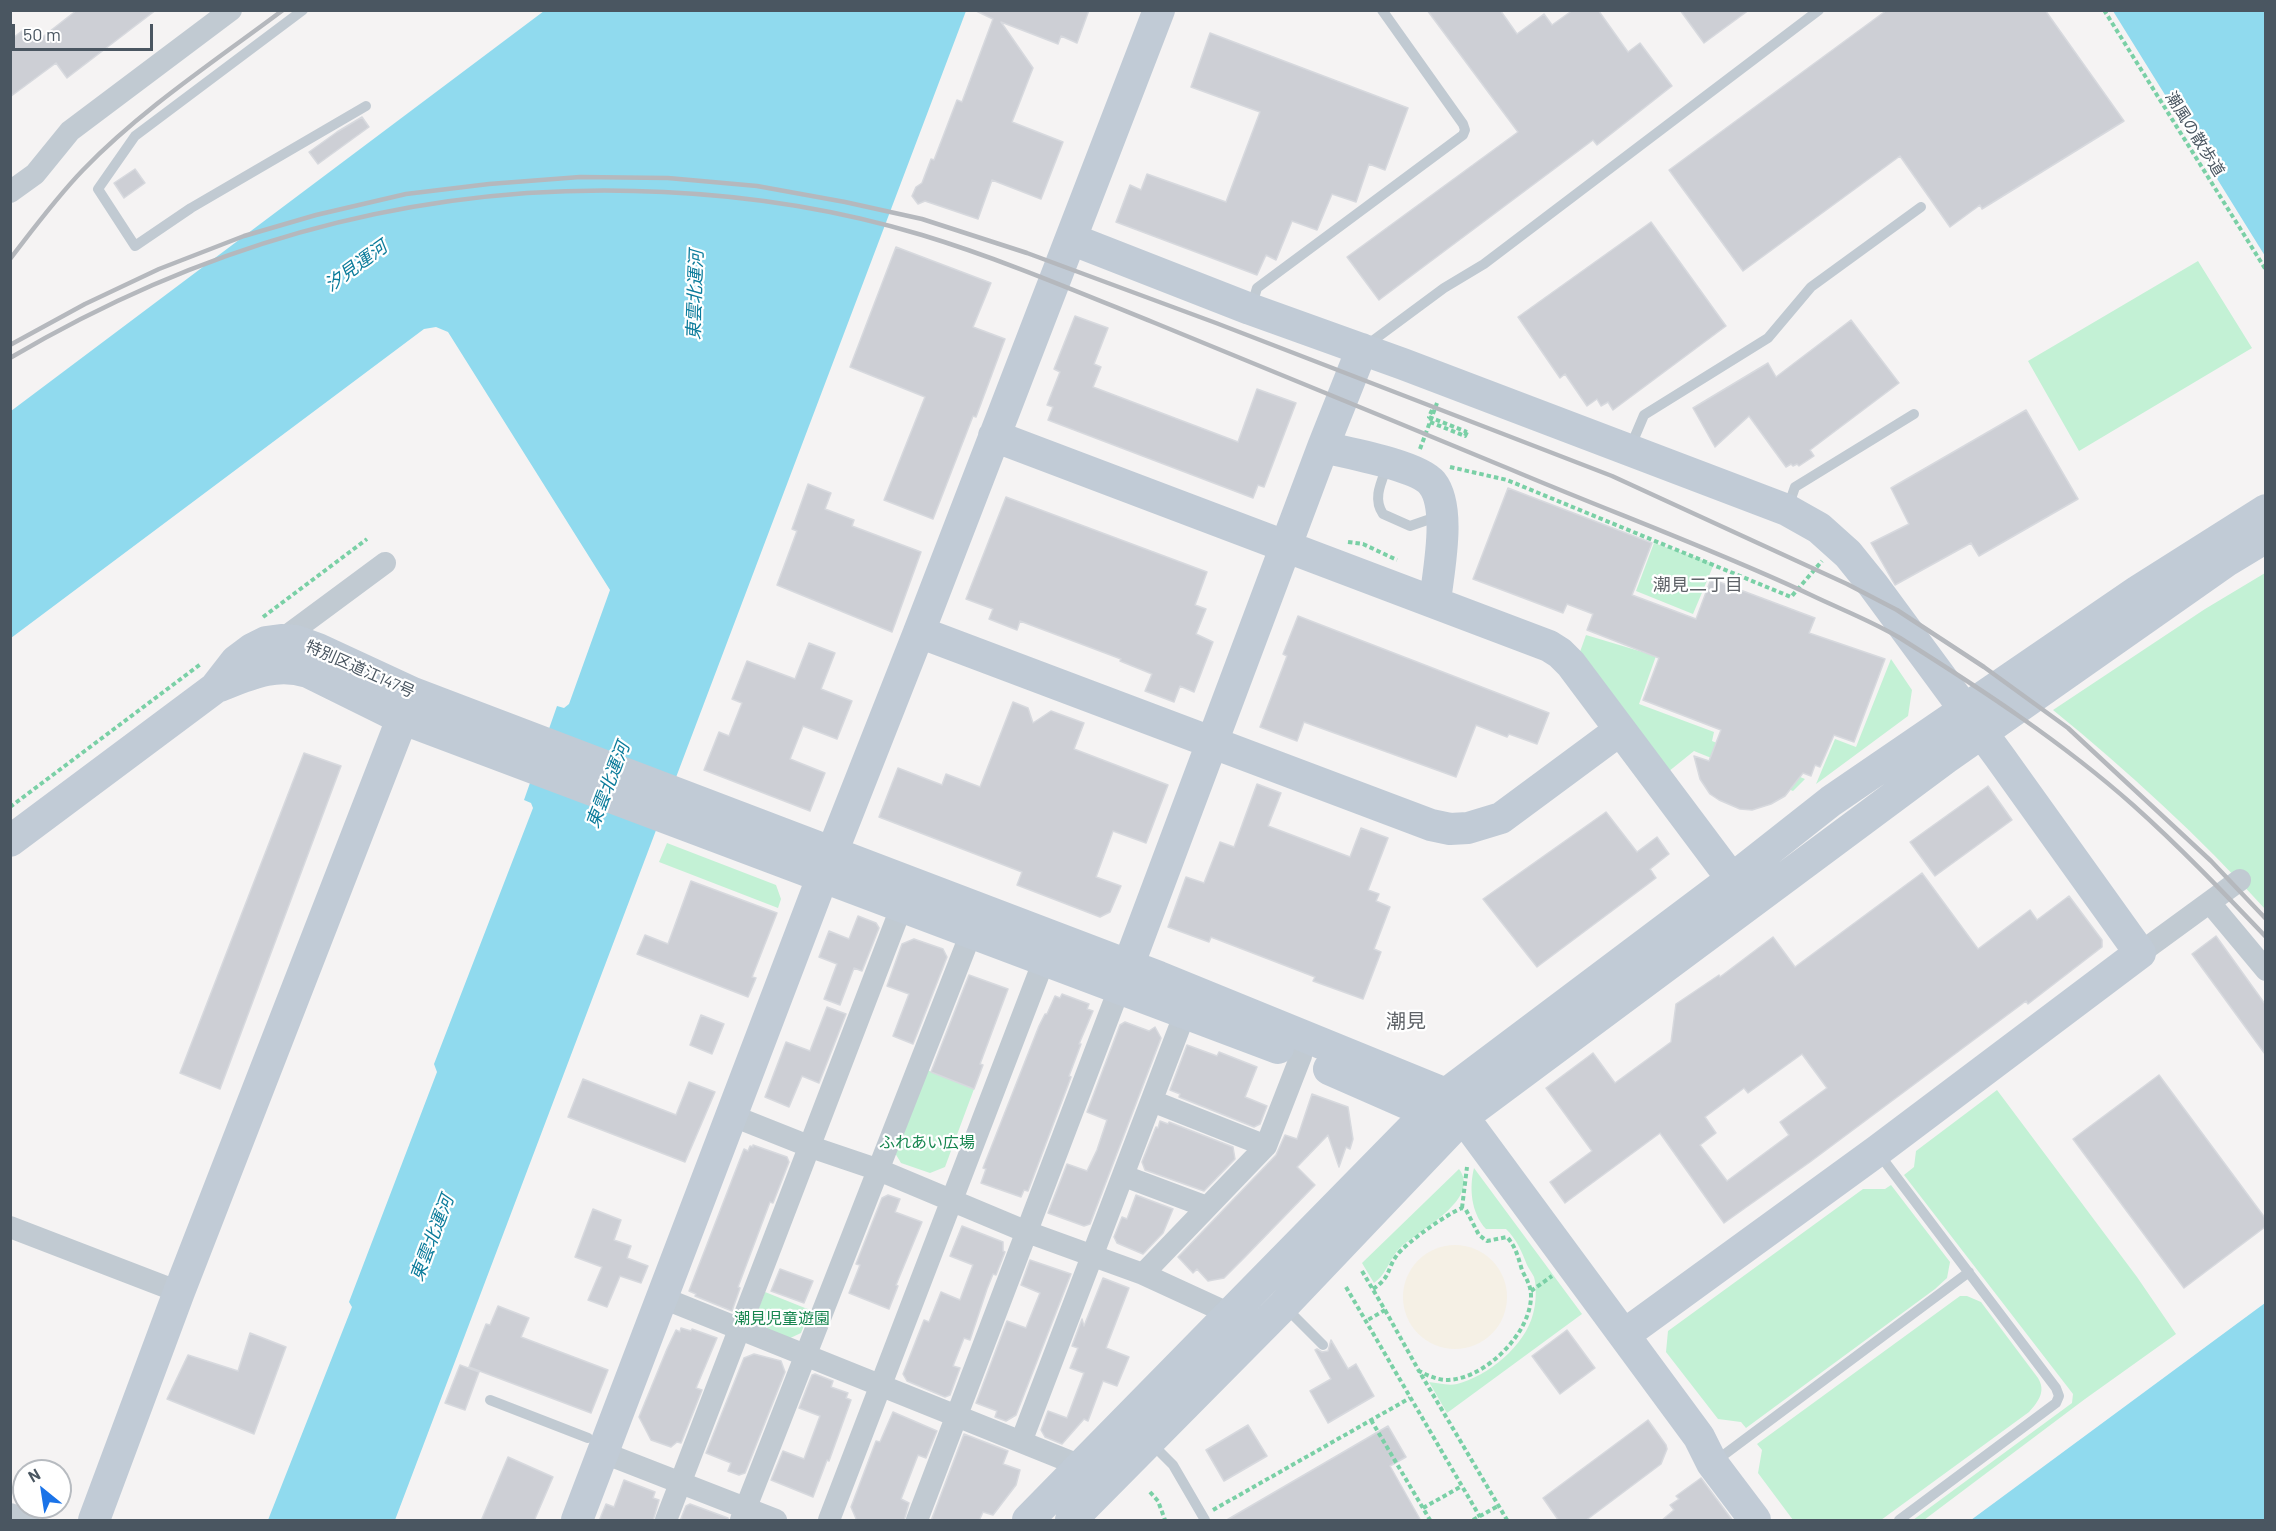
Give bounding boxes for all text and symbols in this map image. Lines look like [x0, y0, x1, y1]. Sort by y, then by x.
scale bar [15, 12, 156, 50]
text: 50 m [23, 23, 61, 45]
street label: 潮風の散歩道 [2161, 88, 2229, 180]
water label: 汐見運河 [321, 236, 391, 296]
water label: 東雲北運河 [683, 250, 707, 340]
district label: 潮見二丁目 [1653, 574, 1743, 596]
street label: 特別区道江147号 [302, 636, 418, 702]
water label: 東雲北運河 [582, 739, 634, 831]
district label: 潮見 [1386, 1009, 1426, 1033]
park label: ふれあい広場 [879, 1133, 975, 1153]
water label: 東雲北運河 [406, 1192, 458, 1284]
park label: 潮見児童遊園 [734, 1309, 830, 1329]
north arrow [12, 1459, 72, 1519]
text: N [24, 1464, 43, 1486]

